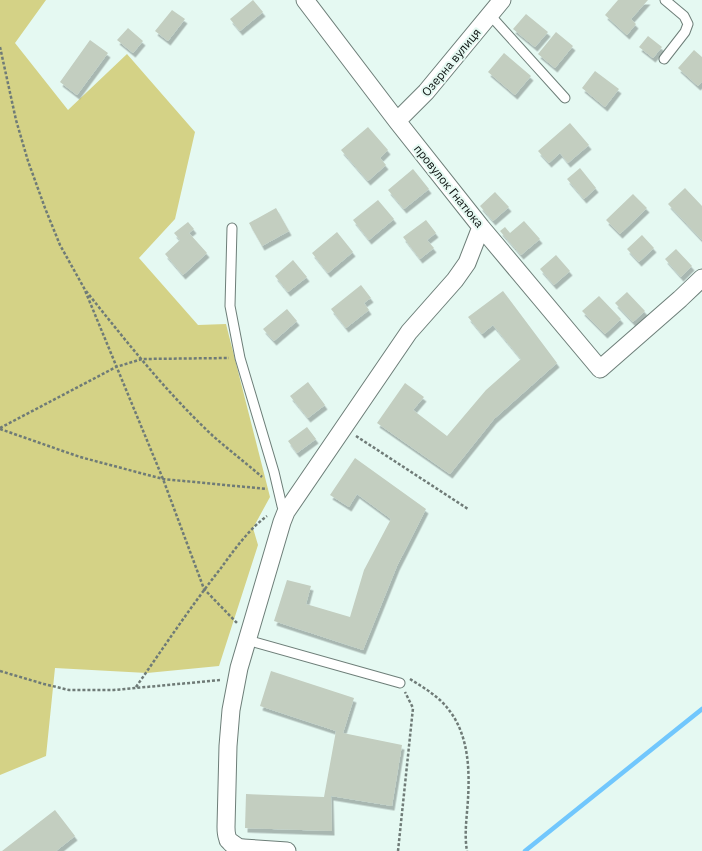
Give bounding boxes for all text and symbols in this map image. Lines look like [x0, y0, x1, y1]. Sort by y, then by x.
street label: Озерна вулиця [418, 25, 484, 99]
street label: провулок Гнатюка [411, 142, 487, 231]

